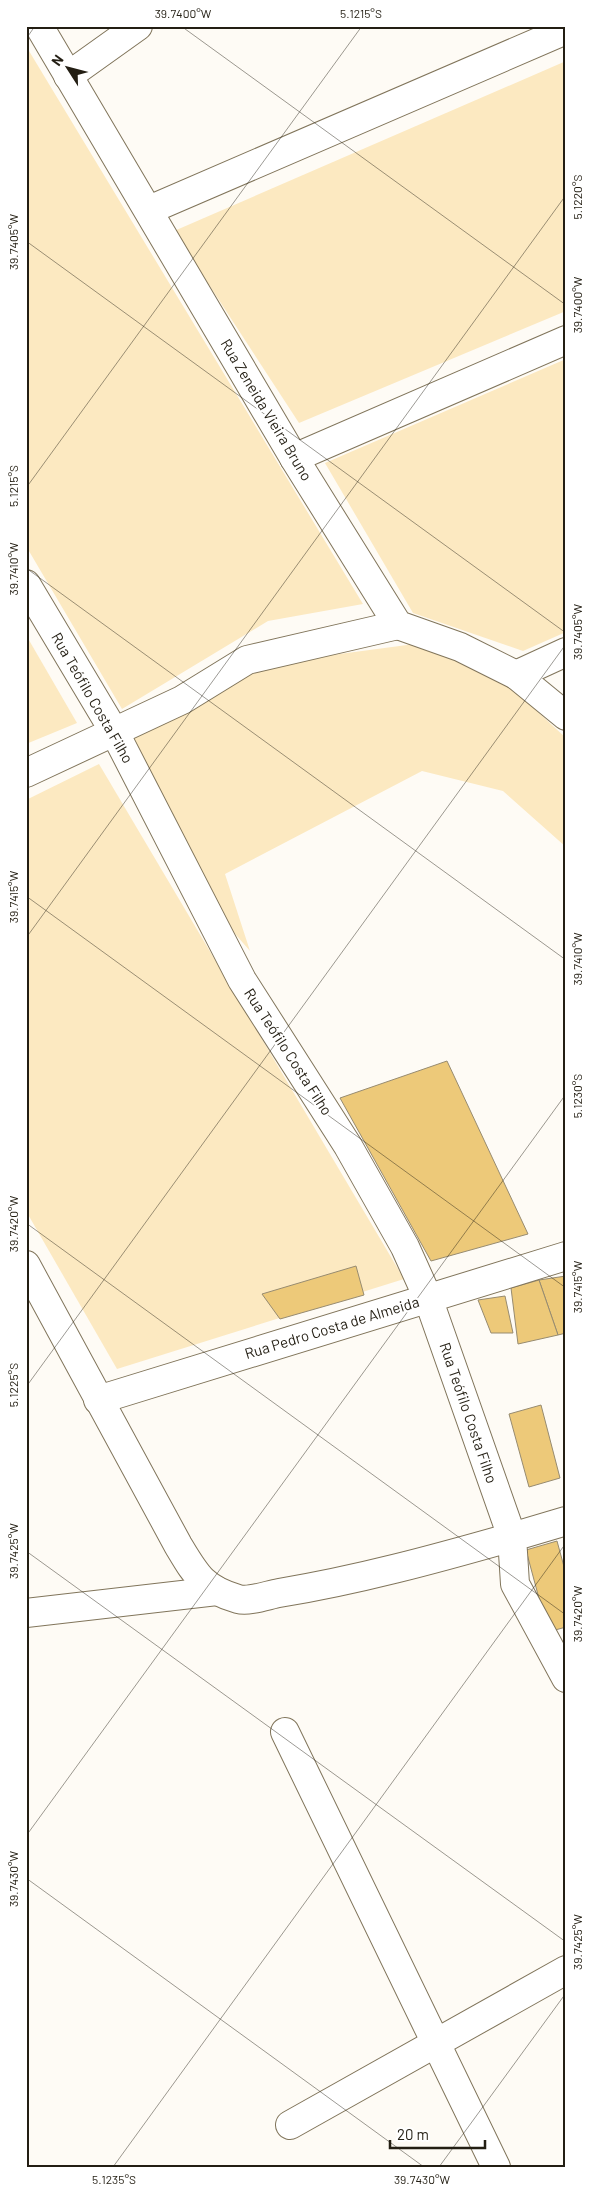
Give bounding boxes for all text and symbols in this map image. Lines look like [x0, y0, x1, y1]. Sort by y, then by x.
text: 39.7400°W [155, 6, 212, 20]
text: 5.1215°S [340, 6, 382, 20]
north arrow [42, 42, 92, 92]
text: N [47, 51, 67, 69]
text: 5.1220°S [570, 175, 584, 219]
text: 39.7405°W [6, 213, 20, 270]
text: 39.7400°W [570, 276, 584, 333]
street label: Rua Zeneida Vieira Bruno [217, 335, 316, 484]
text: 5.1215°S [6, 465, 20, 507]
text: 39.7410°W [6, 542, 20, 596]
text: 39.7405°W [570, 603, 584, 660]
street label: Rua Teófilo Costa Filho [48, 629, 138, 766]
text: 39.7415°W [6, 870, 20, 923]
text: 39.7410°W [570, 932, 584, 986]
street label: Rua Teófilo Costa Filho [241, 985, 337, 1118]
text: 5.1230°S [570, 1074, 584, 1118]
text: 39.7420°W [6, 1195, 20, 1252]
text: 39.7415°W [570, 1260, 584, 1313]
street label: Rua Pedro Costa de Almeida [242, 1292, 421, 1362]
street label: Rua Teófilo Costa Filho [436, 1340, 502, 1485]
text: 5.1225°S [6, 1363, 20, 1407]
text: 39.7425°W [6, 1523, 20, 1579]
text: 39.7420°W [570, 1585, 584, 1642]
text: 39.7430°W [6, 1850, 20, 1907]
text: 39.7425°W [570, 1914, 584, 1970]
scale bar [390, 2118, 484, 2150]
text: 20 m [397, 2125, 429, 2143]
text: 5.1235°S [92, 2172, 136, 2186]
text: 39.7430°W [394, 2172, 451, 2186]

